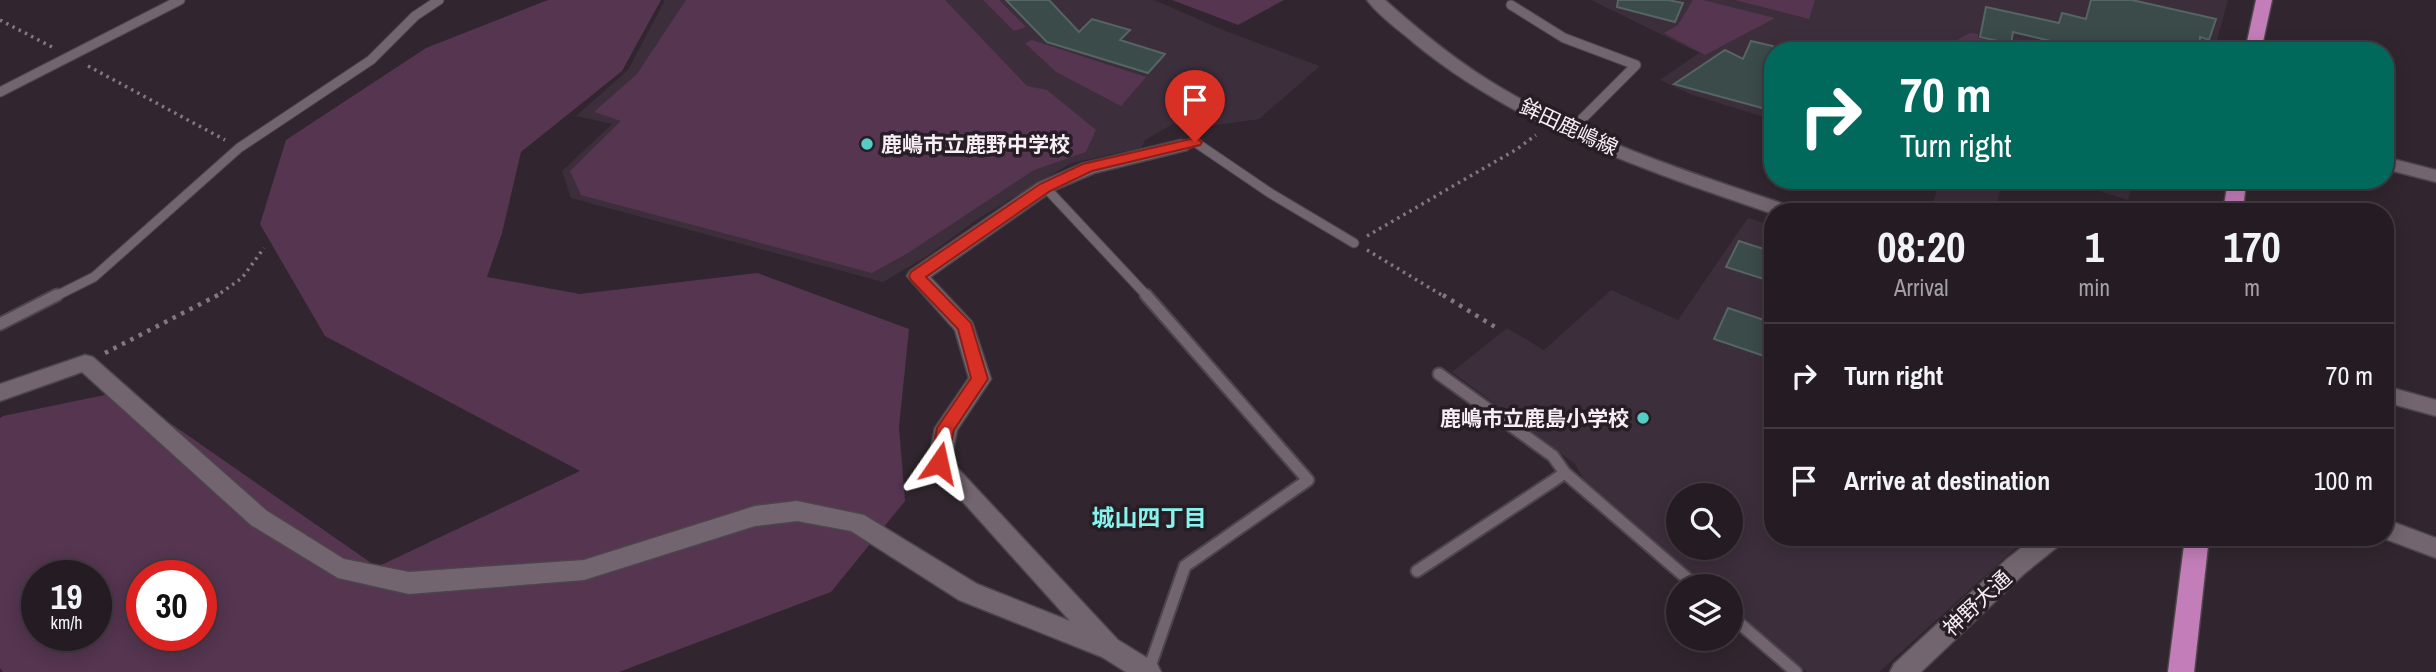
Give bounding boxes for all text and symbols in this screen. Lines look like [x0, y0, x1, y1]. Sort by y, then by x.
text: 70 m [1900, 61, 1992, 127]
pin [1165, 70, 1225, 142]
icon: right [1785, 70, 1876, 161]
icon: arrive [1176, 81, 1214, 119]
street label: 鉾田鹿嶋線 [1515, 92, 1623, 162]
text: Turn right [1900, 124, 2012, 167]
place label: 鹿嶋市立鹿野中学校 [881, 130, 1070, 159]
marker: 鹿嶋市立鹿野中学校 [859, 136, 875, 152]
text: 08:20 [1877, 219, 1965, 275]
text: 1 [2085, 219, 2104, 275]
text: 170 [2223, 219, 2281, 275]
text: Arrival [1894, 272, 1949, 303]
text: min [2079, 272, 2110, 303]
text: m [2244, 272, 2260, 303]
icon: right [1785, 357, 1823, 395]
text: Turn right [1844, 358, 1943, 393]
text: 70 m [2326, 358, 2373, 393]
place label: 鹿嶋市立鹿島小学校 [1440, 404, 1629, 433]
marker: 鹿嶋市立鹿島小学校 [1635, 410, 1651, 426]
position arrow [902, 426, 976, 500]
icon: arrive [1785, 462, 1823, 500]
text: Arrive at destination [1844, 463, 2050, 498]
text: 100 m [2314, 463, 2373, 498]
map controls [1666, 483, 1743, 651]
button: search [1666, 483, 1743, 560]
district label: 城山四丁目 [1092, 502, 1207, 533]
speed limit sign: 30 [126, 560, 217, 651]
street label: 神野大通 [1936, 564, 2018, 642]
text: 19 [51, 573, 82, 620]
button: layers [1666, 574, 1743, 651]
text: km/h [51, 610, 83, 635]

